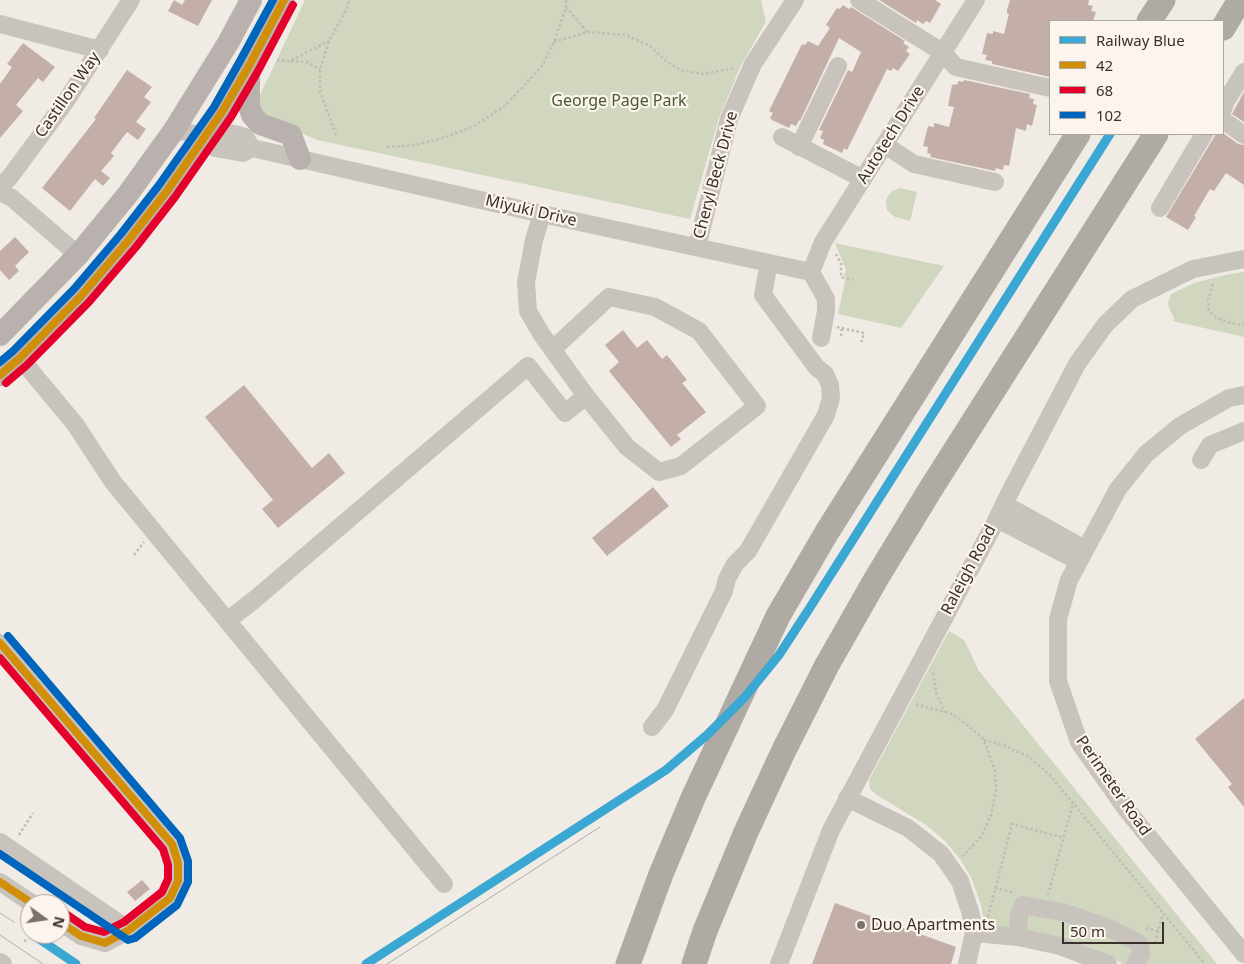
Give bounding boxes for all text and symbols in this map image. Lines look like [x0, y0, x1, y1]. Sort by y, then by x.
legend [1049, 20, 1224, 135]
text: Railway Blue [1096, 30, 1185, 50]
street label: Castillon Way [31, 48, 105, 142]
text: 42 [1096, 55, 1113, 75]
text: 68 [1096, 80, 1113, 100]
street label: Autotech Drive [853, 83, 929, 187]
park label: George Page Park [551, 91, 687, 111]
text: 102 [1096, 105, 1122, 125]
street label: Cheryl Beck Drive [690, 109, 742, 241]
street label: Miyuki Drive [483, 191, 579, 231]
street label: Raleigh Road [937, 522, 1001, 618]
street label: Perimeter Road [1071, 732, 1155, 840]
north arrow [20, 894, 70, 944]
scale bar [1064, 912, 1166, 944]
text: N [48, 915, 70, 930]
place label: Duo Apartments [871, 915, 995, 935]
marker: Duo Apartments [855, 919, 867, 931]
text: 50 m [1070, 921, 1105, 941]

